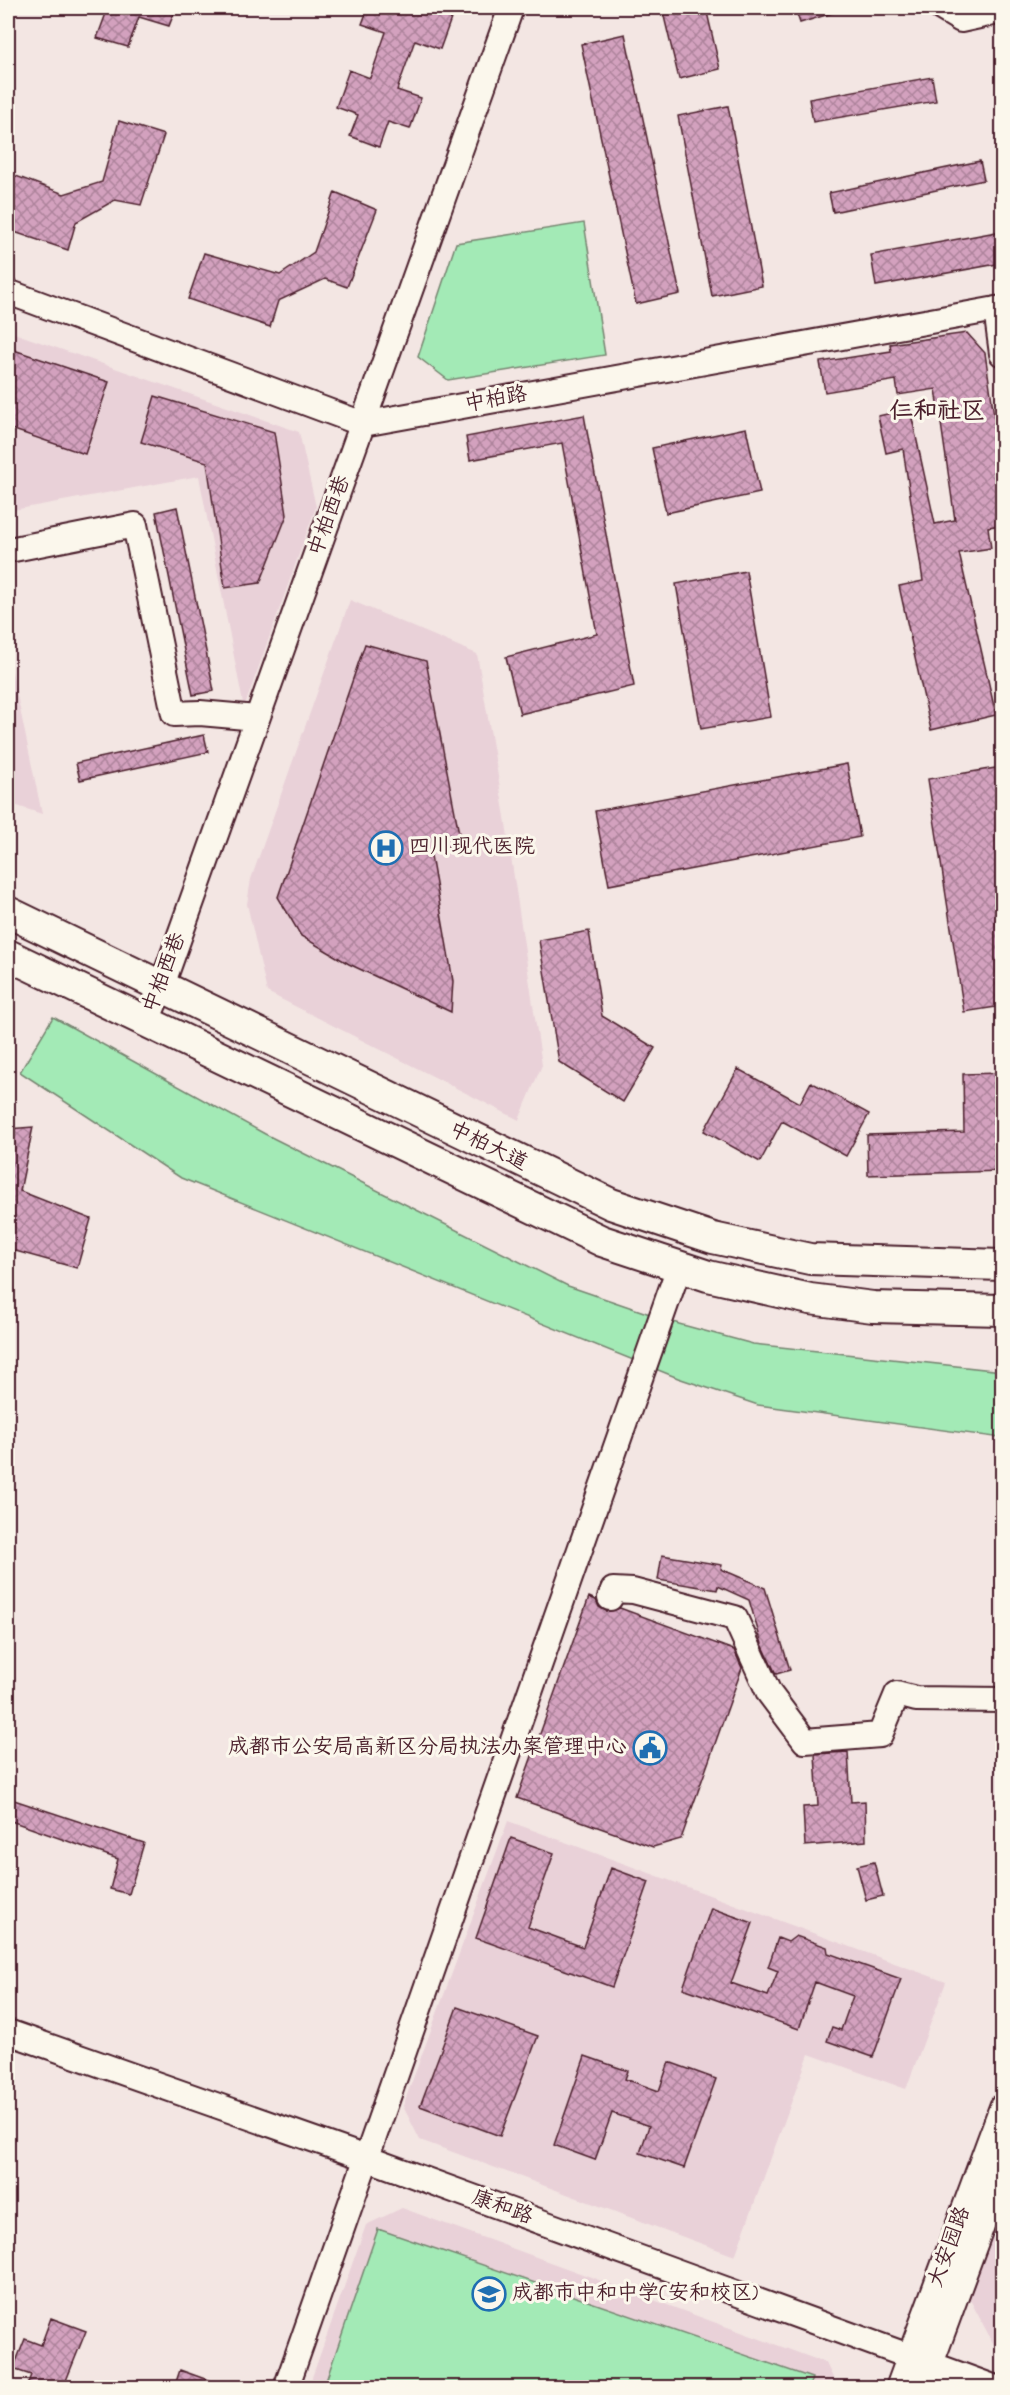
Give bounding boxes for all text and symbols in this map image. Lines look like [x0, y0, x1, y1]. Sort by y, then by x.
street label: 中柏路 [462, 380, 530, 420]
district label: 仁和社区 [889, 395, 985, 430]
street label: 中柏西巷 [302, 471, 358, 561]
hospital icon: 四川现代医院 [368, 830, 404, 866]
place label: 四川现代医院 [409, 833, 535, 863]
street label: 中柏西巷 [136, 928, 194, 1018]
street label: 中柏大道 [444, 1115, 532, 1179]
public building icon: 成都市公安局高新区分局执法办案管理中心 [632, 1730, 668, 1766]
place label: 成都市公安局高新区分局执法办案管理中心 [228, 1733, 627, 1763]
street label: 康和路 [467, 2183, 537, 2233]
street label: 大安园路 [922, 2202, 978, 2292]
school or university icon: 成都市中和中学(安和校区) [471, 2276, 507, 2312]
place label: 成都市中和中学(安和校区) [512, 2279, 758, 2309]

